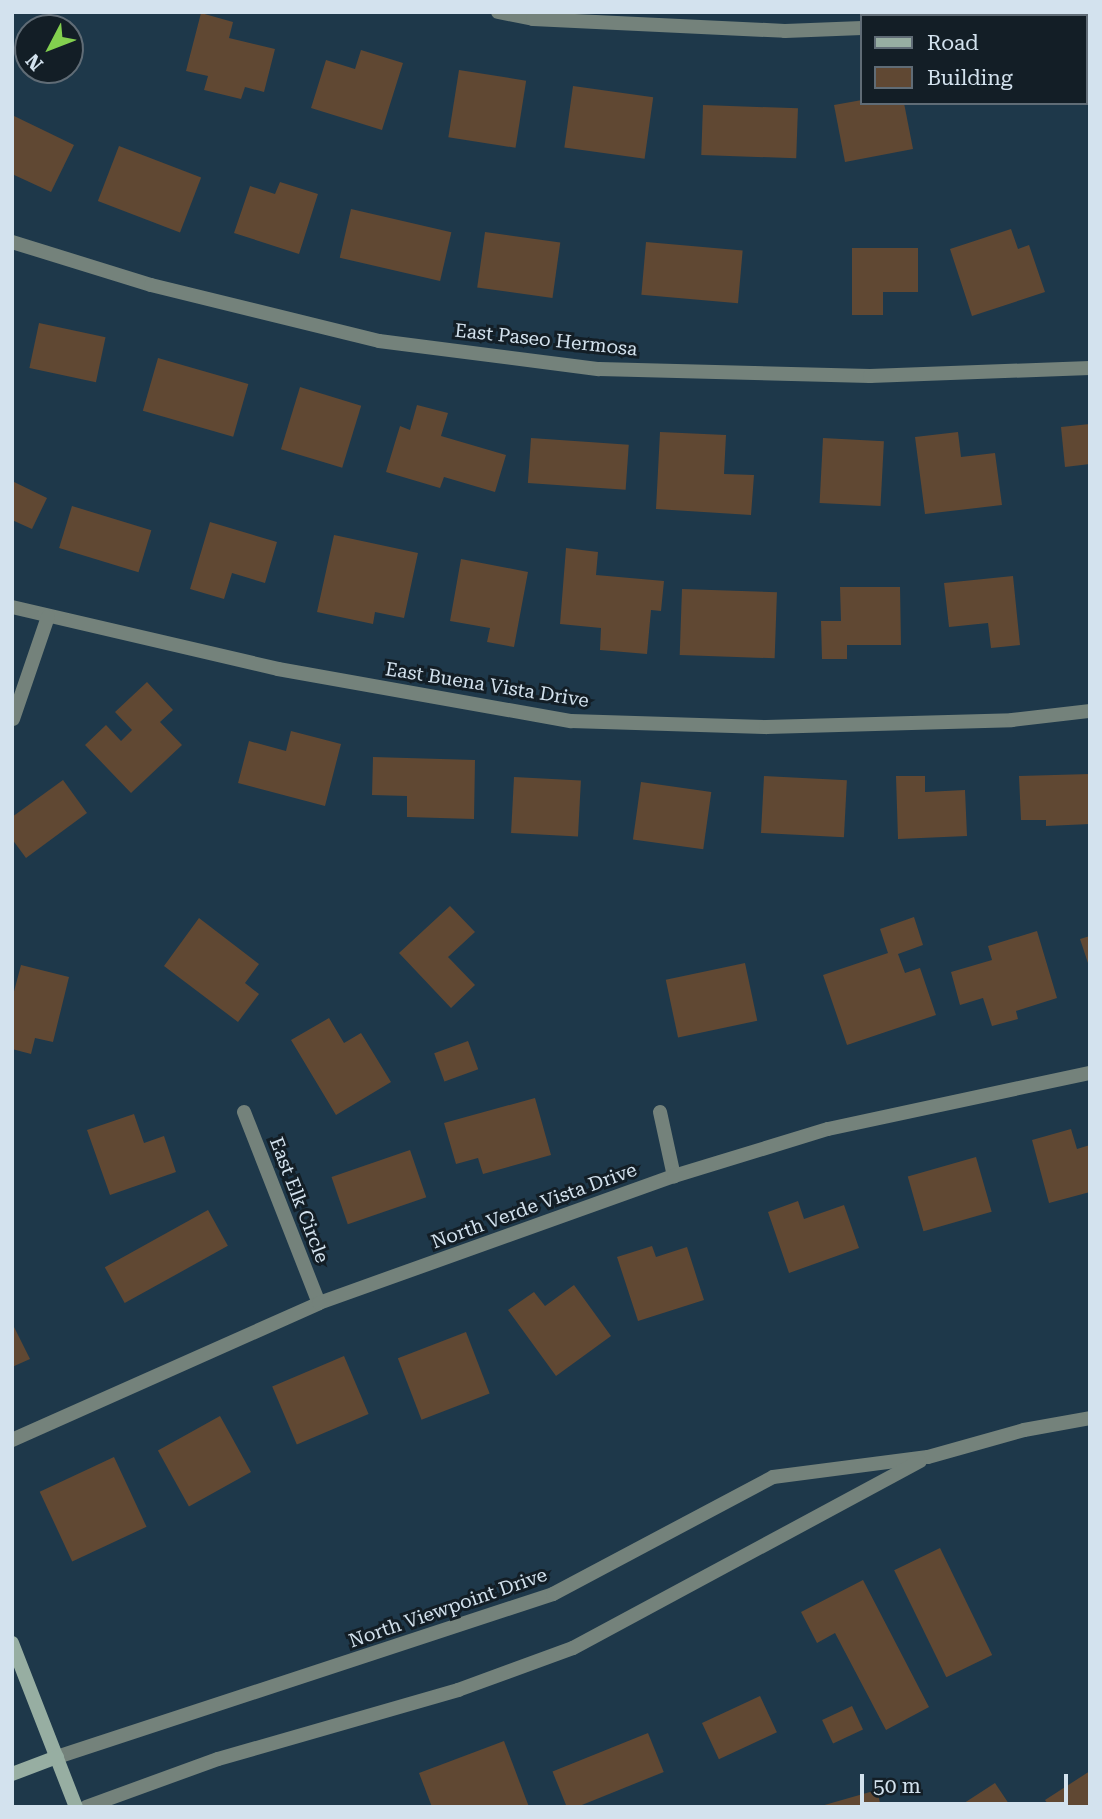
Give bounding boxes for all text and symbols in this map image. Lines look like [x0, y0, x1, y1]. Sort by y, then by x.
north arrow [14, 14, 84, 84]
legend [860, 14, 1088, 105]
text: Road [927, 31, 979, 55]
text: N [21, 49, 48, 75]
text: Building [927, 66, 1013, 90]
street label: East Paseo Hermosa [454, 319, 638, 361]
street label: East Buena Vista Drive [384, 658, 590, 712]
street label: East Elk Circle [265, 1134, 333, 1266]
street label: North Verde Vista Drive [428, 1158, 640, 1254]
street label: North Viewpoint Drive [346, 1563, 550, 1653]
scale bar [864, 1759, 1072, 1803]
text: 50 m [873, 1774, 921, 1798]

